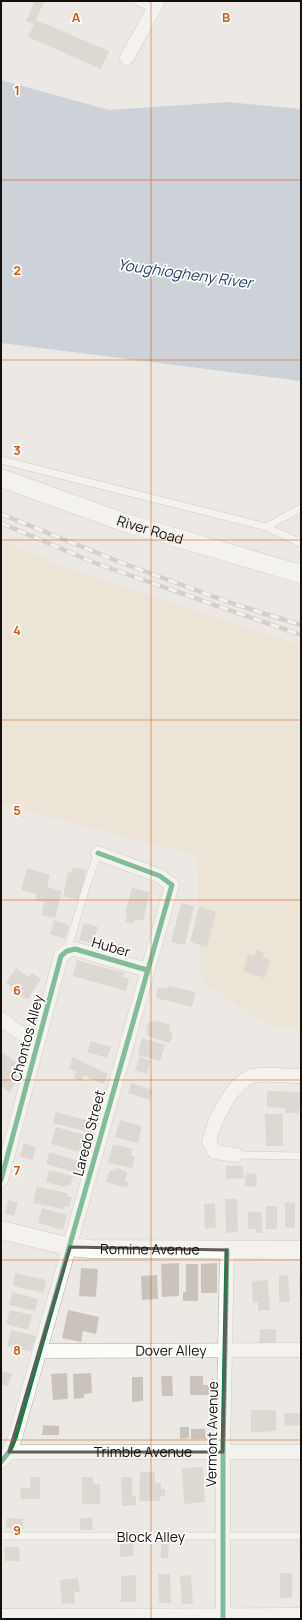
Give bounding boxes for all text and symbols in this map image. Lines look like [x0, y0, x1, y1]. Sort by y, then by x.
text: A [72, 8, 81, 26]
text: B [222, 8, 230, 26]
text: 1 [14, 81, 20, 99]
water label: Youghiogheny River [117, 254, 256, 294]
text: 2 [13, 261, 21, 279]
text: 3 [13, 441, 21, 459]
street label: River Road [114, 511, 186, 548]
text: 4 [13, 621, 21, 639]
text: 5 [13, 801, 21, 819]
street label: Huber [90, 932, 133, 961]
text: 6 [13, 981, 21, 999]
street label: Chontos Alley [6, 992, 47, 1084]
street label: Laredo Street [68, 1087, 109, 1178]
text: 7 [14, 1161, 21, 1179]
street label: Romine Avenue [100, 1239, 200, 1259]
street label: Dover Alley [135, 1340, 207, 1360]
text: 8 [13, 1341, 21, 1359]
street label: Vermont Avenue [201, 1381, 222, 1487]
street label: Trimble Avenue [94, 1442, 192, 1461]
text: 9 [13, 1521, 21, 1539]
street label: Block Alley [117, 1527, 186, 1546]

